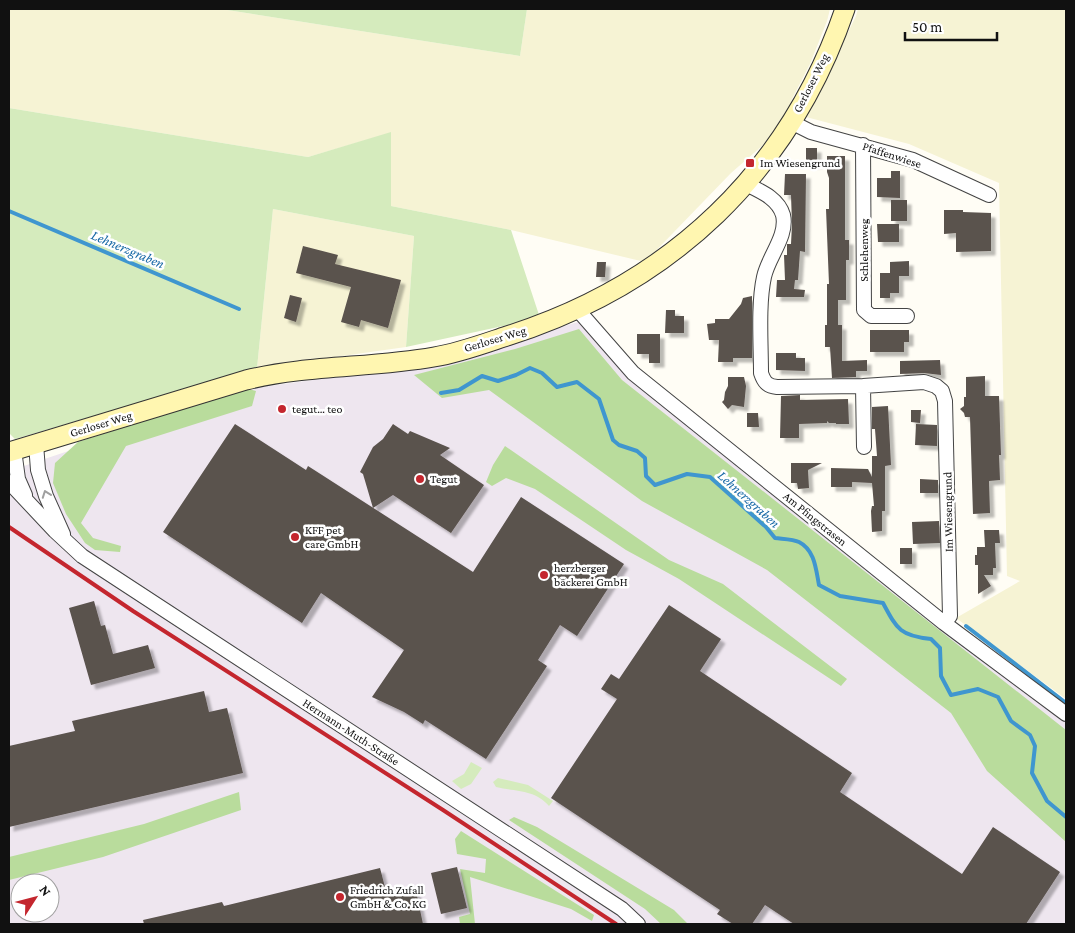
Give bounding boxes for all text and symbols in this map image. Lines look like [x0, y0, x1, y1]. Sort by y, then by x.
scale bar [905, 10, 998, 42]
text: 50 m [912, 19, 942, 35]
street label: Gerloser Weg [790, 51, 832, 115]
street label: Pfaffenwiese [861, 139, 923, 171]
place label: Im Wiesengrund [760, 156, 841, 170]
marker: Im Wiesengrund [744, 157, 756, 169]
street label: Schlehenweg [857, 218, 871, 282]
water label: Lehnerzgraben [89, 226, 167, 272]
street label: Gerloser Weg [462, 323, 528, 355]
place label: tegut… teo [292, 402, 342, 416]
marker: tegut… teo [276, 403, 288, 415]
street label: Gerloser Weg [68, 408, 134, 440]
water label: Lehnerzgraben [715, 467, 783, 531]
street label: Im Wiesengrund [940, 471, 956, 552]
place label: Tegut [430, 472, 458, 486]
marker: Tegut [414, 473, 426, 485]
street label: Am Pfingstrasen [780, 489, 850, 549]
one-way arrow [42, 490, 52, 499]
place label: KFF pet care GmbH [305, 523, 358, 551]
marker: KFF pet care GmbH [289, 531, 301, 543]
place label: herzberger bäckerei GmbH [554, 561, 628, 589]
marker: herzberger bäckerei GmbH [538, 569, 550, 581]
street label: Hermann-Muth-Straße [300, 696, 402, 768]
north arrow [10, 873, 60, 923]
text: N [36, 882, 55, 899]
place label: Friedrich Zufall GmbH & Co. KG [350, 883, 427, 911]
marker: Friedrich Zufall GmbH & Co. KG [334, 891, 346, 903]

